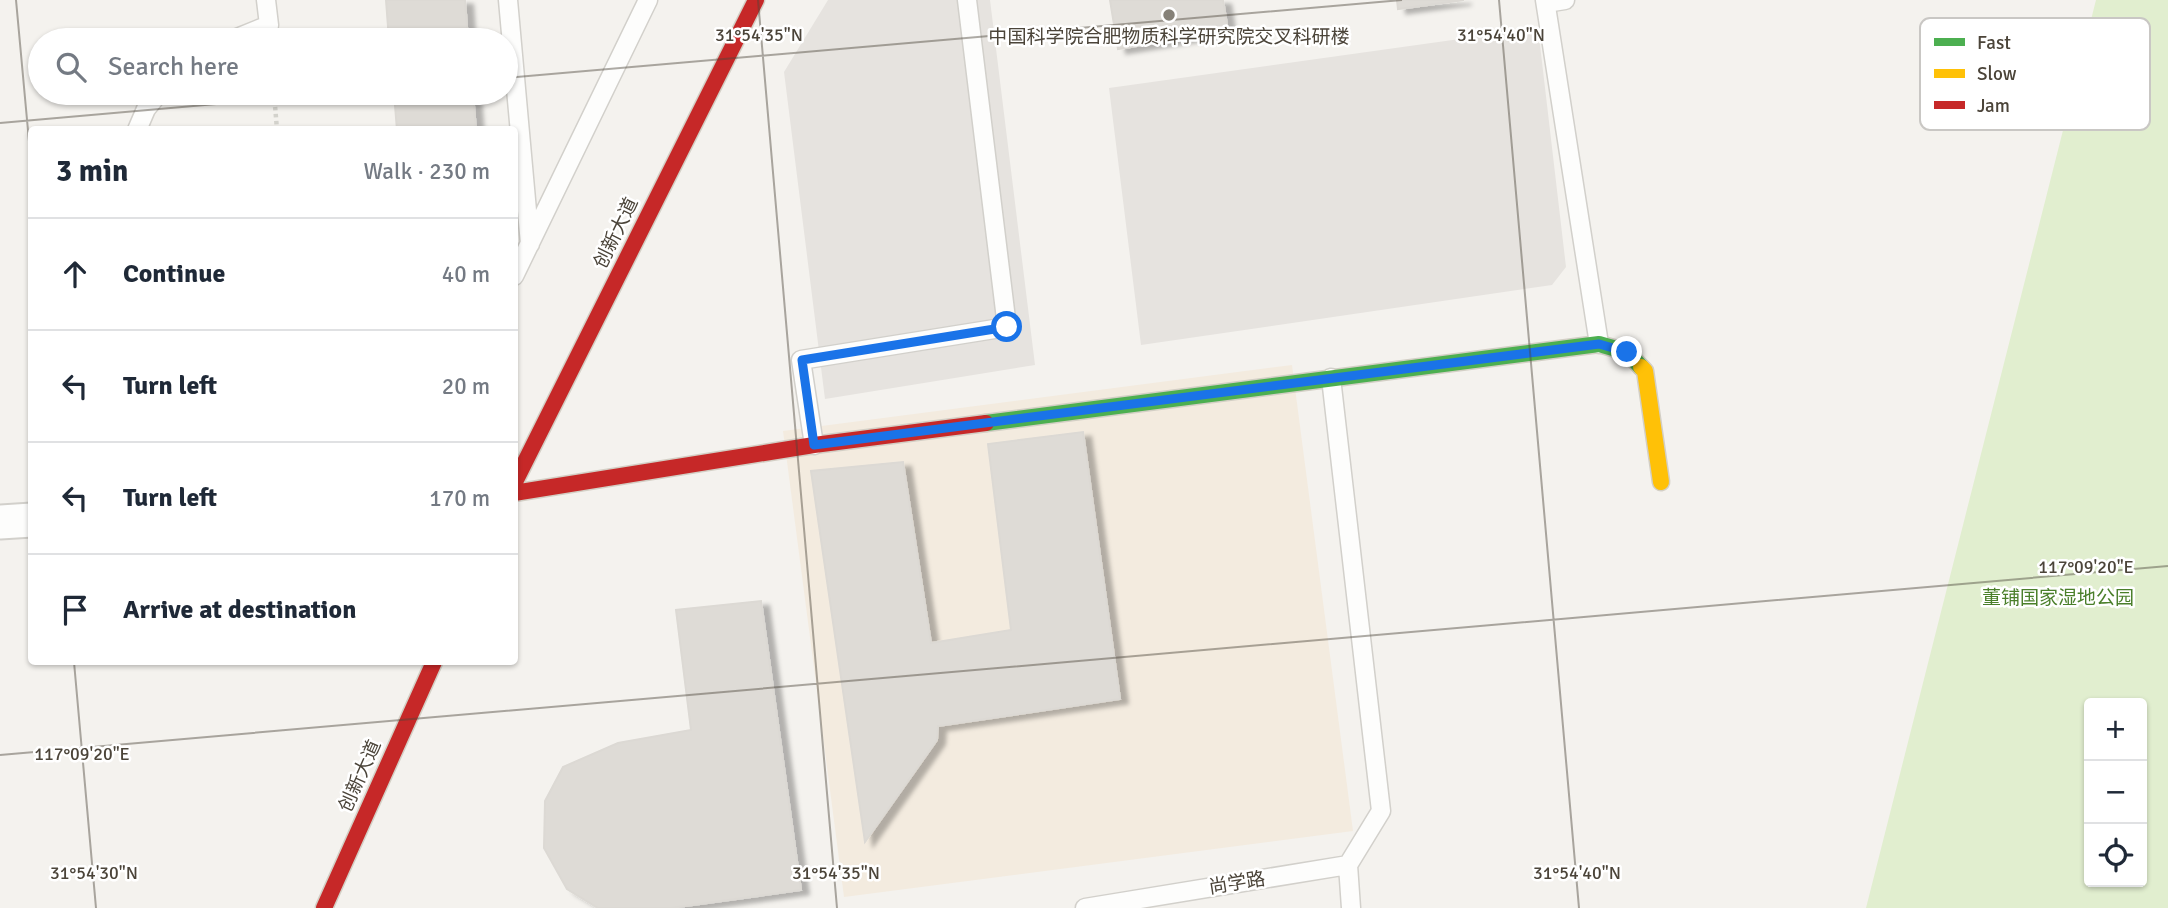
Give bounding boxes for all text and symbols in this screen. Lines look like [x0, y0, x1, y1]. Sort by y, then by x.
marker: 中国科学院合肥物质科学研究院交叉科研楼 [1161, 7, 1177, 23]
legend [1920, 18, 2150, 130]
text: 31°54'35"N [715, 24, 803, 46]
text: 31°54'40"N [1457, 24, 1545, 46]
place label: 中国科学院合肥物质科学研究院交叉科研楼 [988, 25, 1350, 49]
search box [28, 28, 518, 105]
text: Fast [1977, 31, 2011, 55]
icon: search [52, 48, 90, 86]
text: Search here [108, 51, 239, 83]
text: Slow [1977, 62, 2017, 86]
text: Jam [1977, 94, 2010, 118]
text: 3 min [56, 153, 128, 190]
text: Walk · 230 m [364, 157, 490, 186]
street label: 创新大道 [589, 194, 643, 272]
icon: ahead [56, 255, 94, 293]
text: Continue [123, 258, 225, 290]
text: 40 m [442, 260, 490, 289]
route start [991, 311, 1022, 342]
route end [1611, 336, 1642, 367]
icon: left [56, 367, 94, 405]
text: Turn left [123, 370, 217, 402]
text: 20 m [442, 372, 490, 401]
icon: left [56, 479, 94, 517]
text: Turn left [123, 482, 217, 514]
text: 170 m [429, 484, 490, 513]
text: 117°09'20"E [2038, 556, 2134, 578]
park label: 董铺国家湿地公园 [1982, 586, 2134, 610]
icon: arrive [56, 591, 94, 629]
text: Arrive at destination [123, 594, 356, 626]
map controls [2084, 698, 2147, 887]
button: + [2084, 698, 2147, 761]
street label: 创新大道 [334, 736, 386, 816]
text: 117°09'20"E [34, 743, 130, 765]
button: − [2084, 761, 2147, 824]
button: locate [2084, 824, 2147, 887]
text: 31°54'30"N [50, 862, 138, 884]
text: 31°54'35"N [792, 862, 880, 884]
text: 31°54'40"N [1533, 862, 1621, 884]
street label: 尚学路 [1207, 867, 1267, 899]

